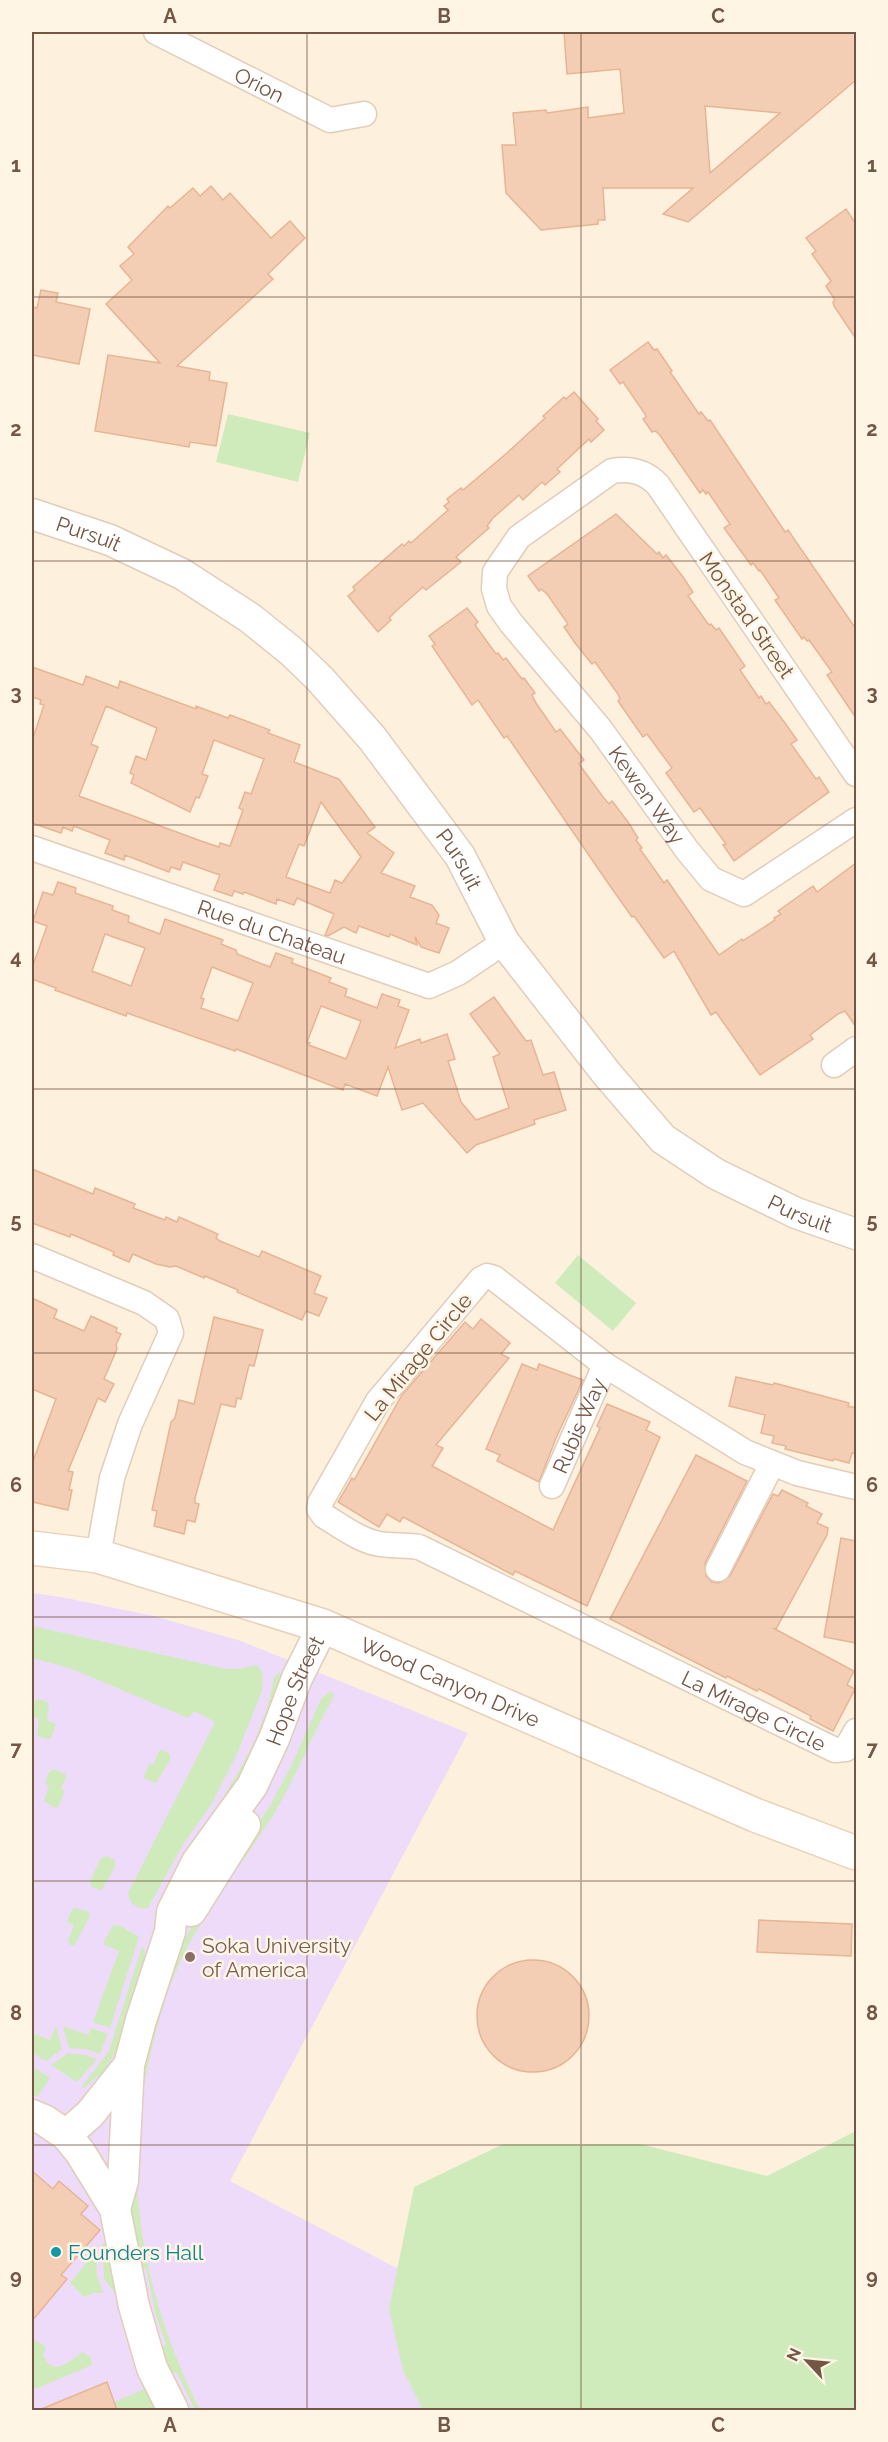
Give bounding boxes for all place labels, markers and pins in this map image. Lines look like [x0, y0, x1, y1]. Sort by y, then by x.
place label: Soka University of America [202, 1933, 351, 1982]
marker: Soka University of America [183, 1950, 197, 1964]
place label: Founders Hall [68, 2240, 204, 2265]
marker: Founders Hall [49, 2245, 63, 2259]

